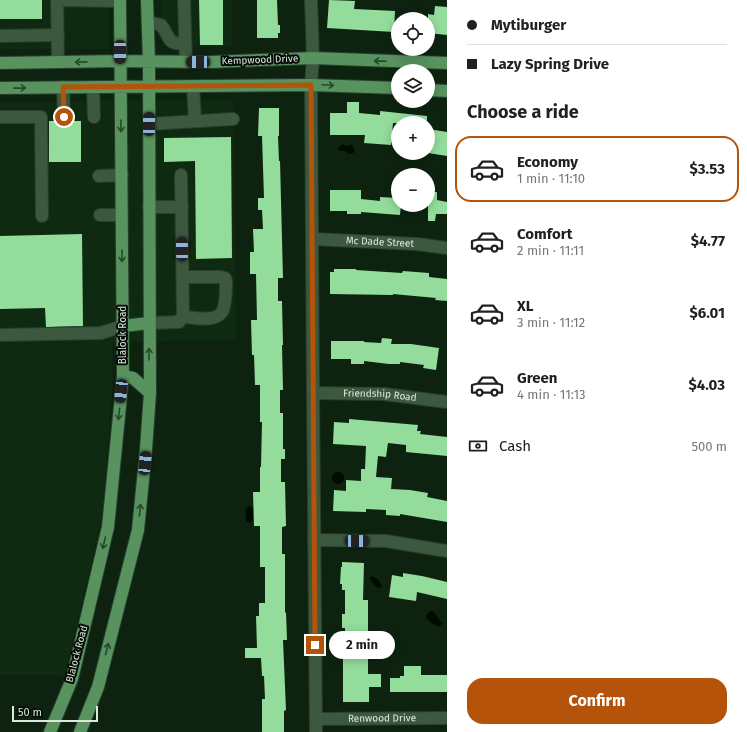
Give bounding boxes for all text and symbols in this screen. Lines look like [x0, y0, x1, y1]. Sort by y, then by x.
map controls [391, 12, 435, 212]
button: locate [391, 12, 435, 56]
text: Mytiburger [491, 16, 566, 34]
car [114, 40, 126, 64]
street label: Kempwood Drive [221, 53, 299, 67]
text: Lazy Spring Drive [491, 55, 609, 73]
car [186, 56, 210, 68]
one-way arrow [374, 57, 387, 64]
one-way arrow [75, 58, 88, 66]
button: layers [391, 64, 435, 108]
one-way arrow [321, 82, 334, 89]
one-way arrow [13, 84, 26, 92]
text: Choose a ride [467, 101, 579, 123]
route start [55, 108, 73, 126]
car [143, 112, 155, 136]
button: + [391, 116, 435, 160]
one-way arrow [117, 119, 125, 132]
icon: car [469, 151, 505, 187]
text: Economy [517, 153, 578, 171]
text: $3.53 [690, 160, 725, 178]
button: − [391, 168, 435, 212]
text: 1 min · 11:10 [517, 171, 585, 186]
icon: car [469, 223, 505, 259]
text: Comfort [517, 225, 573, 243]
text: $4.77 [691, 232, 725, 250]
street label: Mc Dade Street [346, 235, 415, 250]
car [176, 237, 188, 261]
text: 2 min · 11:11 [517, 243, 584, 258]
one-way arrow [118, 249, 126, 262]
icon: car [469, 295, 505, 331]
text: XL [517, 297, 533, 315]
text: $6.01 [690, 304, 725, 322]
street label: Blalock Road [117, 306, 129, 364]
text: 3 min · 11:12 [517, 315, 585, 330]
one-way arrow [145, 348, 153, 361]
icon: car [469, 367, 505, 403]
text: Green [517, 369, 557, 387]
text: $4.03 [688, 376, 725, 394]
car [114, 378, 128, 404]
street label: Friendship Road [343, 387, 417, 404]
text: 4 min · 11:13 [517, 387, 586, 402]
one-way arrow [115, 407, 123, 420]
icon: cash [467, 435, 489, 457]
text: Cash [499, 437, 531, 455]
text: 500 m [691, 439, 727, 454]
car [138, 450, 152, 476]
one-way arrow [137, 503, 144, 516]
car [345, 535, 369, 547]
one-way arrow [100, 536, 108, 549]
street label: Blalock Road [64, 624, 90, 684]
callout: 2 min [329, 631, 395, 659]
route end [306, 636, 324, 654]
text: 2 min [346, 637, 378, 652]
one-way arrow [104, 643, 112, 656]
button: Confirm [467, 678, 727, 724]
scale bar [12, 704, 98, 723]
text: 50 m [18, 706, 42, 719]
street label: Renwood Drive [348, 712, 416, 725]

